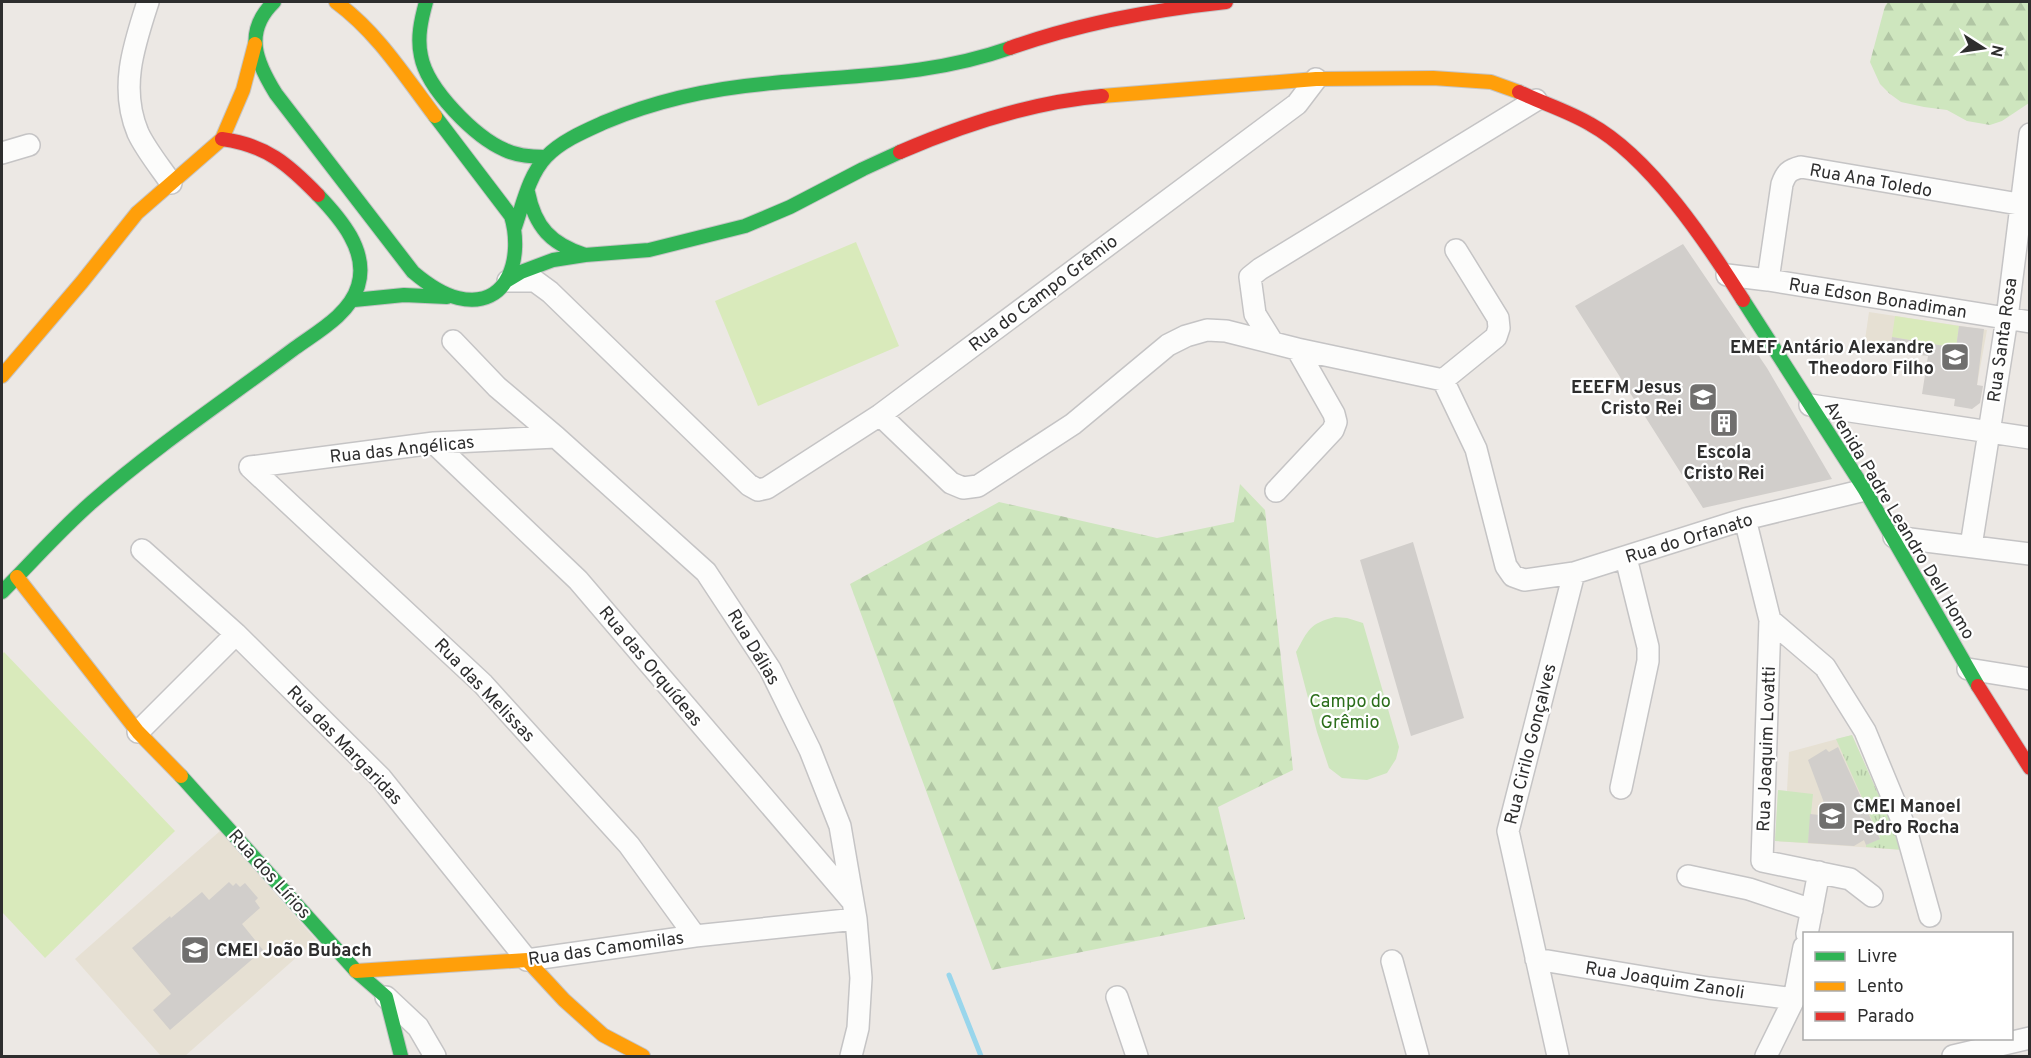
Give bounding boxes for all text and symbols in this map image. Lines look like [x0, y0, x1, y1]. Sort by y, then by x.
north arrow [1953, 18, 2013, 78]
text: N [1985, 43, 2007, 58]
street label: Rua Ana Toledo [1808, 159, 1934, 204]
street label: Rua do Campo Grêmio [965, 231, 1123, 358]
street label: Rua Edson Bonadiman [1787, 274, 1969, 325]
street label: Rua Santa Rosa [1983, 276, 2024, 404]
place label: EMEF Antário Alexandre Theodoro Filho [1730, 337, 1934, 381]
school or university icon: EMEF Antário Alexandre Theodoro Filho [1939, 341, 1971, 373]
place label: EEEFM Jesus Cristo Rei [1571, 377, 1682, 421]
school or university icon: EEEFM Jesus Cristo Rei [1687, 381, 1719, 413]
street label: Avenida Padre Leandro Dell Homo [1818, 397, 1979, 644]
building icon: Escola Cristo Rei [1708, 407, 1740, 439]
street label: Rua das Angélicas [329, 431, 476, 470]
place label: Escola Cristo Rei [1683, 442, 1765, 486]
street label: Rua do Orfanato [1623, 509, 1756, 570]
street label: Rua das Orquídeas [593, 602, 707, 732]
street label: Rua Dálias [721, 606, 784, 690]
street label: Rua das Melissas [428, 634, 539, 748]
street label: Rua Cirilo Gonçalves [1500, 661, 1563, 827]
street label: Rua Joaquim Lovatti [1753, 666, 1782, 832]
street label: Rua das Margaridas [281, 681, 407, 811]
park label: Campo do Grêmio [1309, 691, 1391, 735]
place label: CMEI Manoel Pedro Rocha [1853, 796, 1961, 840]
school or university icon: CMEI Manoel Pedro Rocha [1816, 800, 1848, 832]
street label: Rua dos Lírios [223, 825, 315, 925]
street label: Rua das Camomilas [527, 927, 686, 972]
legend [1803, 932, 2013, 1040]
school or university icon: CMEI João Bubach [179, 934, 211, 966]
place label: CMEI João Bubach [216, 940, 372, 963]
text: Livre [1857, 946, 1897, 969]
street label: Rua Joaquim Zanoli [1583, 958, 1746, 1005]
text: Lento [1857, 976, 1903, 999]
text: Parado [1857, 1006, 1914, 1029]

